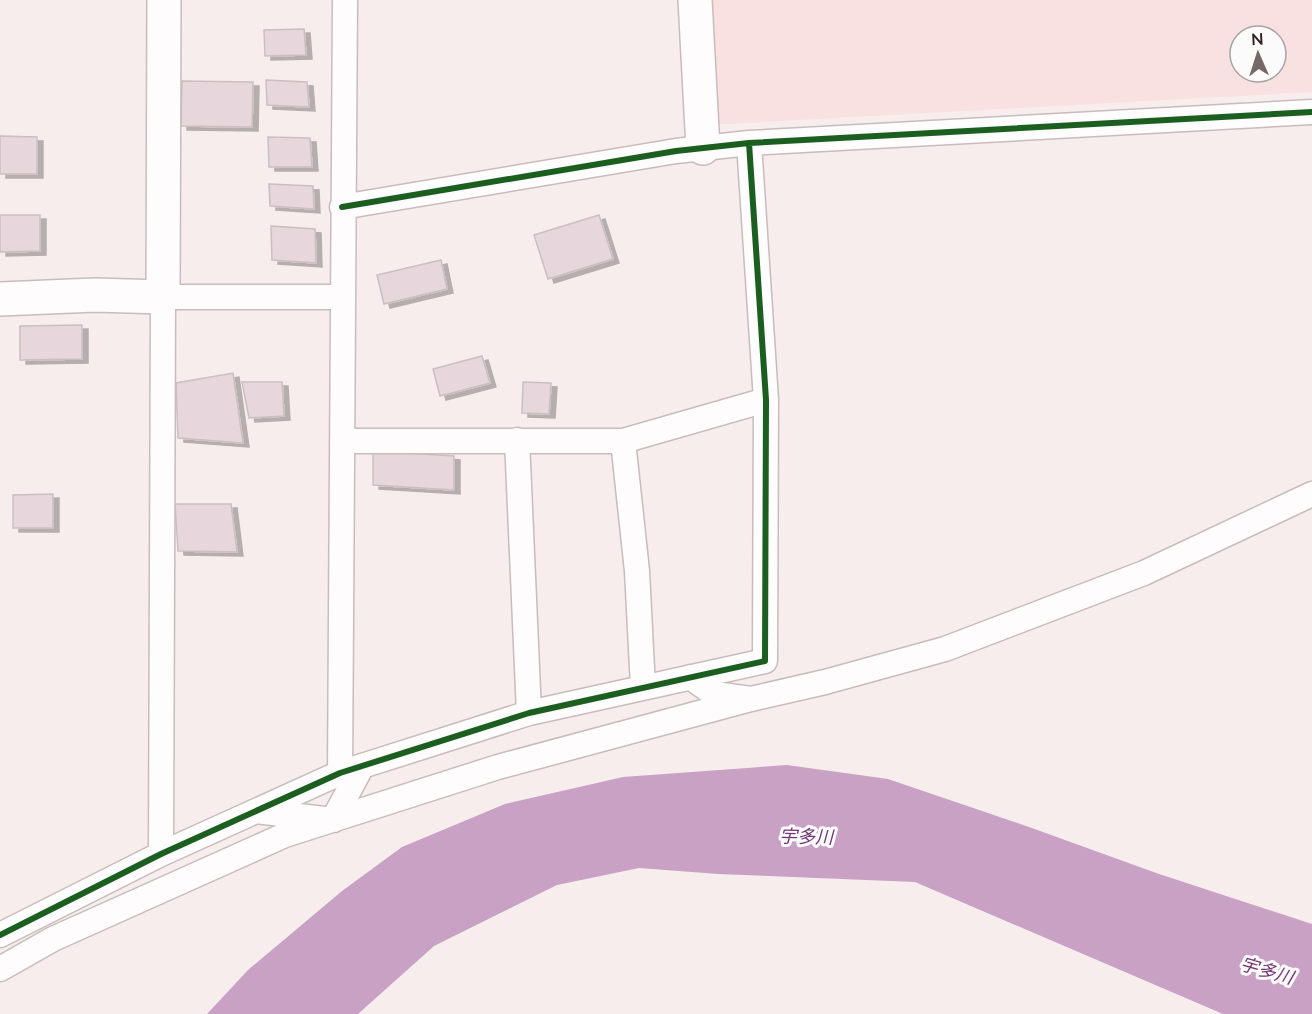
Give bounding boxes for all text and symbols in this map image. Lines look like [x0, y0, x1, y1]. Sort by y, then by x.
north arrow [1228, 24, 1288, 84]
text: N [1251, 29, 1264, 48]
water label: 宇多川 [779, 825, 835, 848]
water label: 宇多川 [1238, 952, 1298, 989]

